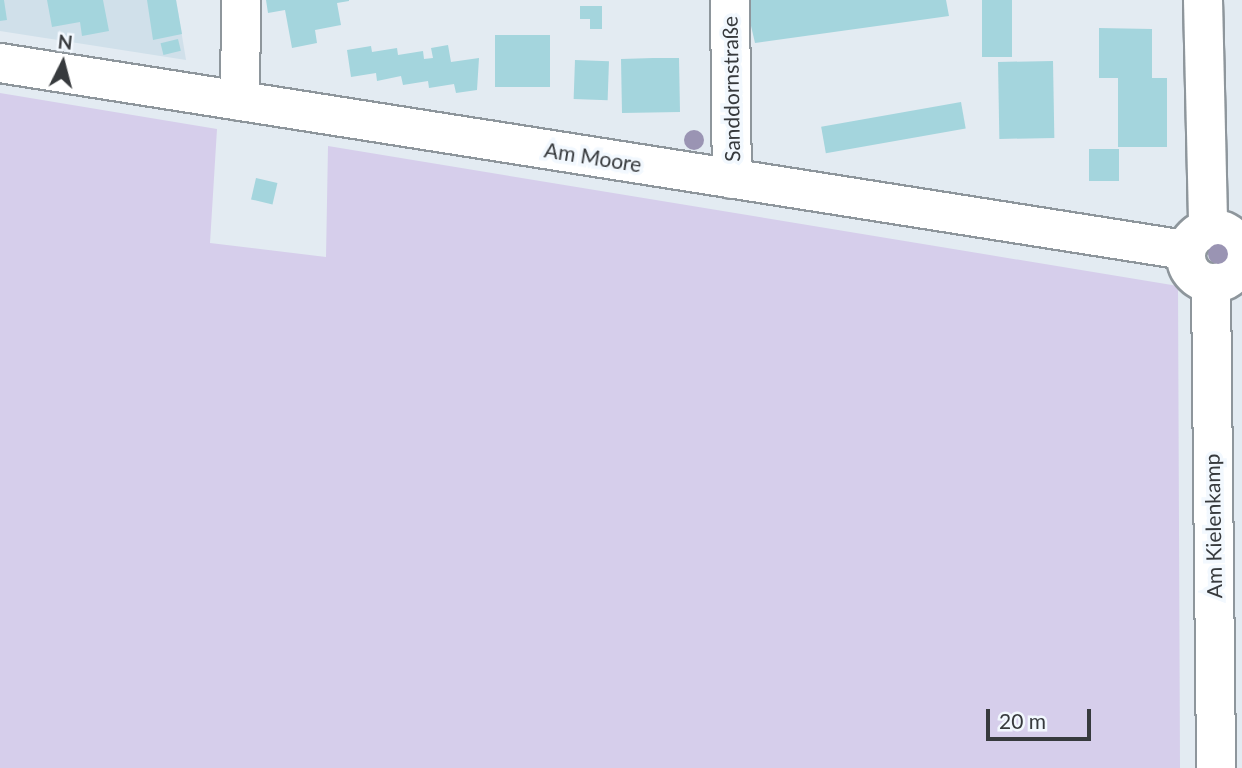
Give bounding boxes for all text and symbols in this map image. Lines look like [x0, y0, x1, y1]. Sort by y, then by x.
street label: Sanddornstraße [717, 16, 745, 162]
north arrow [28, 28, 98, 98]
text: N [57, 29, 74, 54]
street label: Am Moore [543, 137, 643, 177]
street label: Am Kielenkamp [1199, 453, 1227, 599]
scale bar [990, 694, 1095, 738]
text: 20 m [999, 708, 1046, 733]

